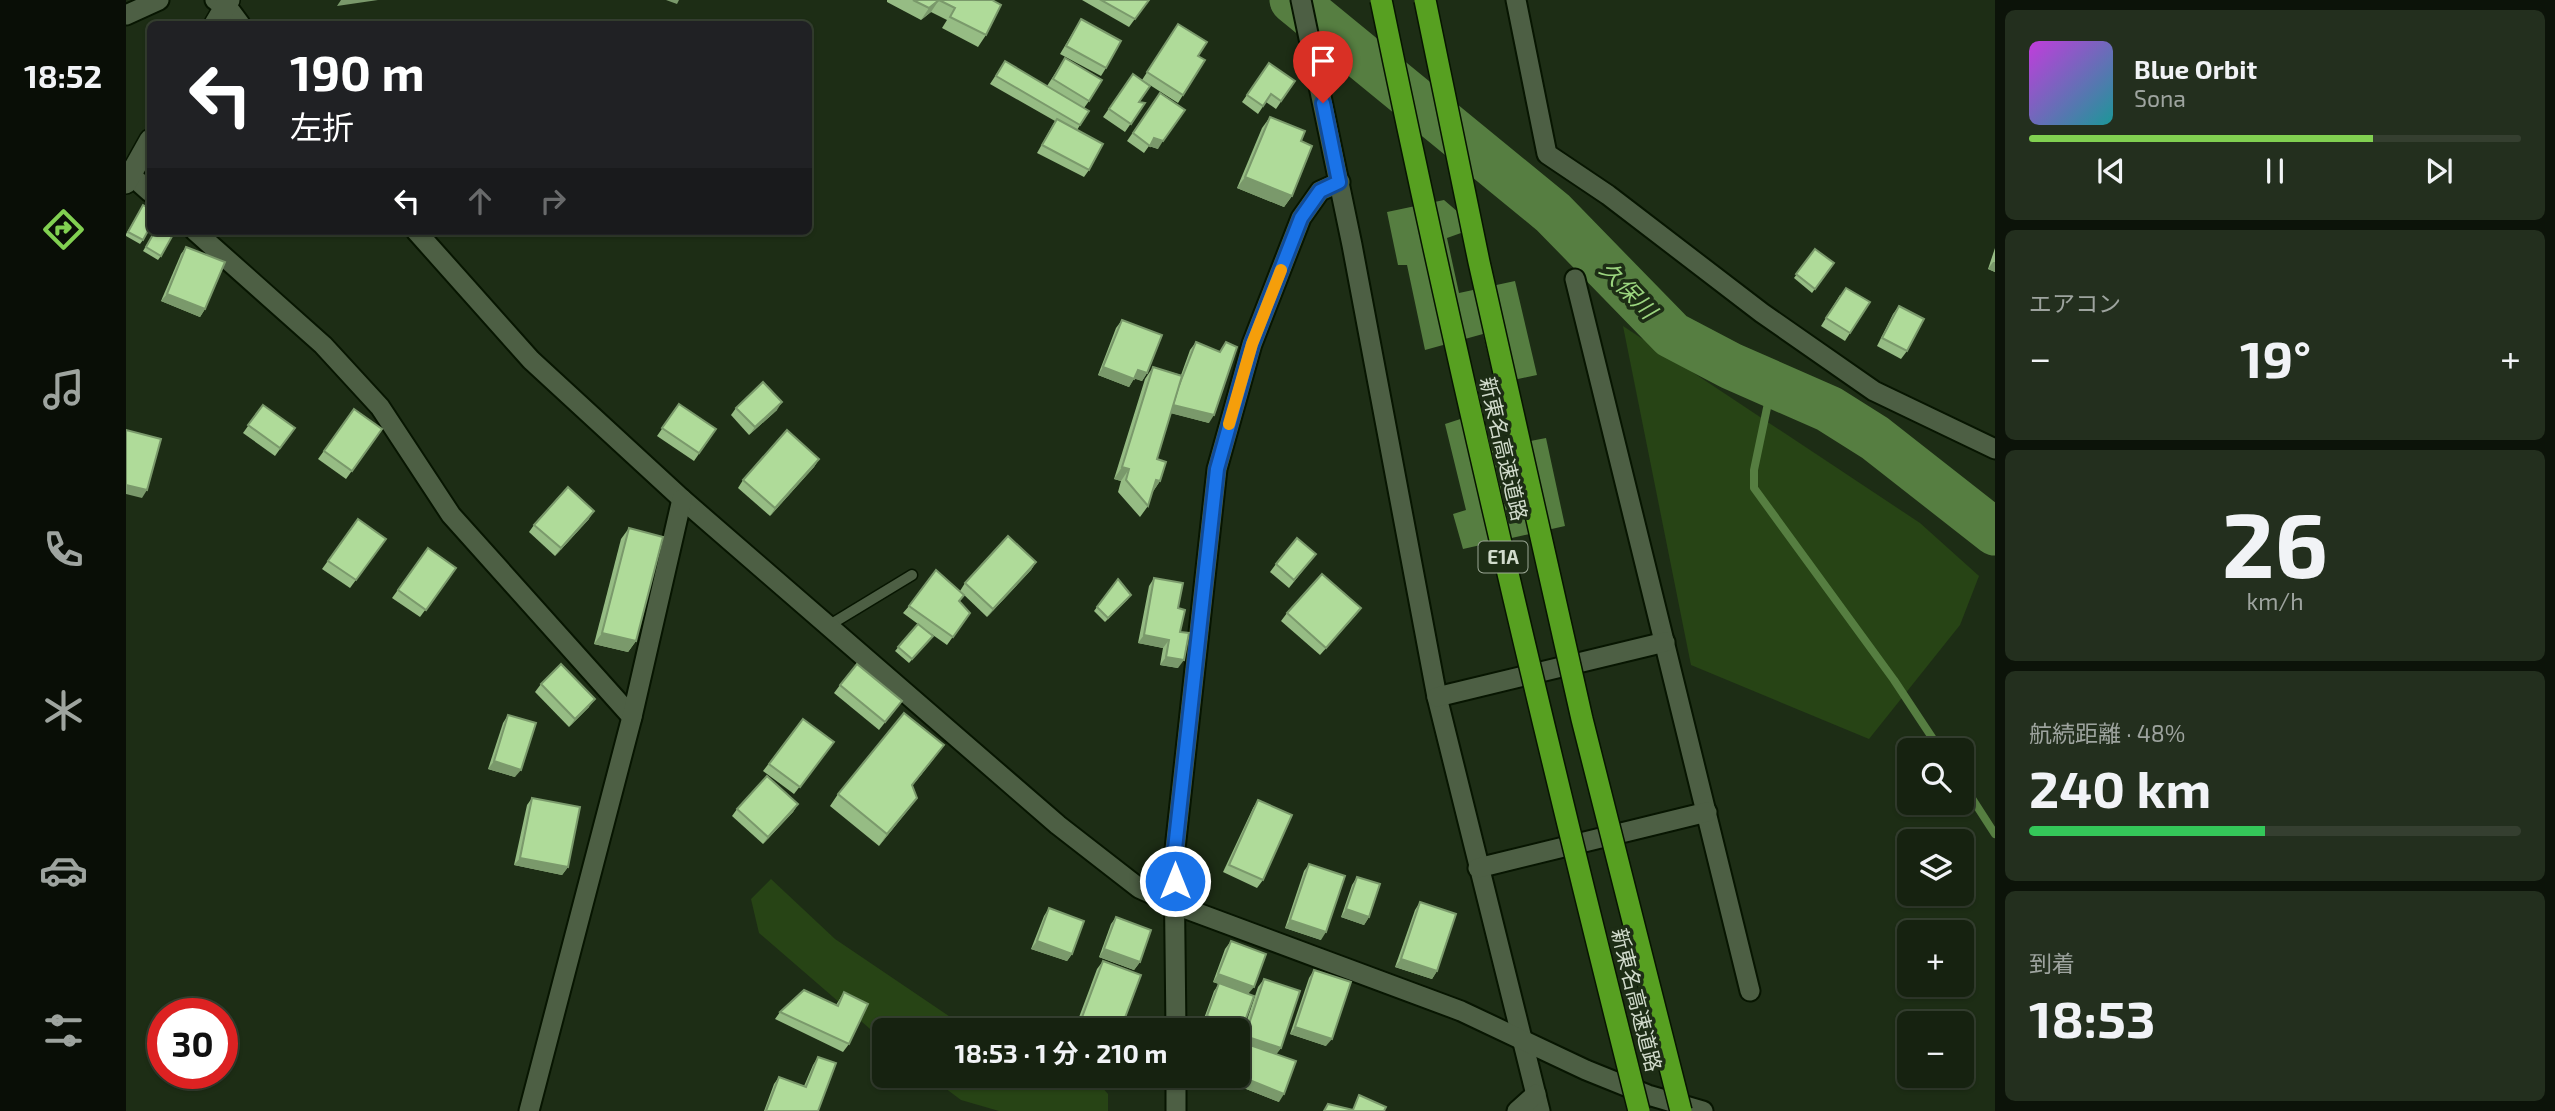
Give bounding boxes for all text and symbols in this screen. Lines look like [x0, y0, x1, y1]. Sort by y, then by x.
pin [1293, 31, 1353, 103]
text: 190 m [290, 42, 425, 101]
icon: arrive [1304, 42, 1342, 80]
icon: left [175, 49, 266, 140]
text: Blue Orbit [2134, 53, 2257, 84]
text: 18:52 [24, 56, 102, 94]
text: Sona [2134, 84, 2186, 112]
text: 左折 [290, 107, 354, 145]
icon: previous [2092, 152, 2130, 190]
icon: pause [2256, 152, 2294, 190]
icon: next [2420, 152, 2458, 190]
icon: left [388, 182, 426, 220]
icon: ahead [461, 182, 499, 220]
icon: right [534, 182, 572, 220]
icon: directions [39, 205, 88, 254]
water label: 久保川 [1595, 255, 1665, 326]
text: エアコン [2029, 289, 2121, 317]
text: 19° [2240, 326, 2311, 388]
text: − [2029, 334, 2051, 380]
text: + [2500, 334, 2521, 380]
icon: music [39, 365, 88, 414]
street label: 新東名高速道路 [1476, 374, 1533, 523]
text: 26 [2222, 487, 2328, 596]
icon: phone [39, 525, 88, 574]
road number: E1A [1478, 542, 1528, 572]
text: km/h [2246, 587, 2304, 615]
icon: climate [39, 686, 88, 735]
text: 航続距離 · 48% [2029, 719, 2185, 747]
map controls [1897, 738, 1974, 1088]
button: search [1897, 738, 1974, 815]
text: 240 km [2029, 756, 2211, 818]
button: layers [1897, 829, 1974, 906]
position arrow [1138, 844, 1212, 918]
icon: car [39, 846, 88, 895]
button: + [1897, 920, 1974, 997]
street label: 新東名高速道路 [1608, 925, 1667, 1074]
text: 到着 [2029, 949, 2075, 977]
text: 18:53 [2029, 986, 2155, 1048]
speed limit sign: 30 [147, 998, 238, 1089]
icon: filters [39, 1006, 88, 1055]
button: − [1897, 1011, 1974, 1088]
text: 18:53 · 1 分 · 210 m [955, 1037, 1167, 1068]

